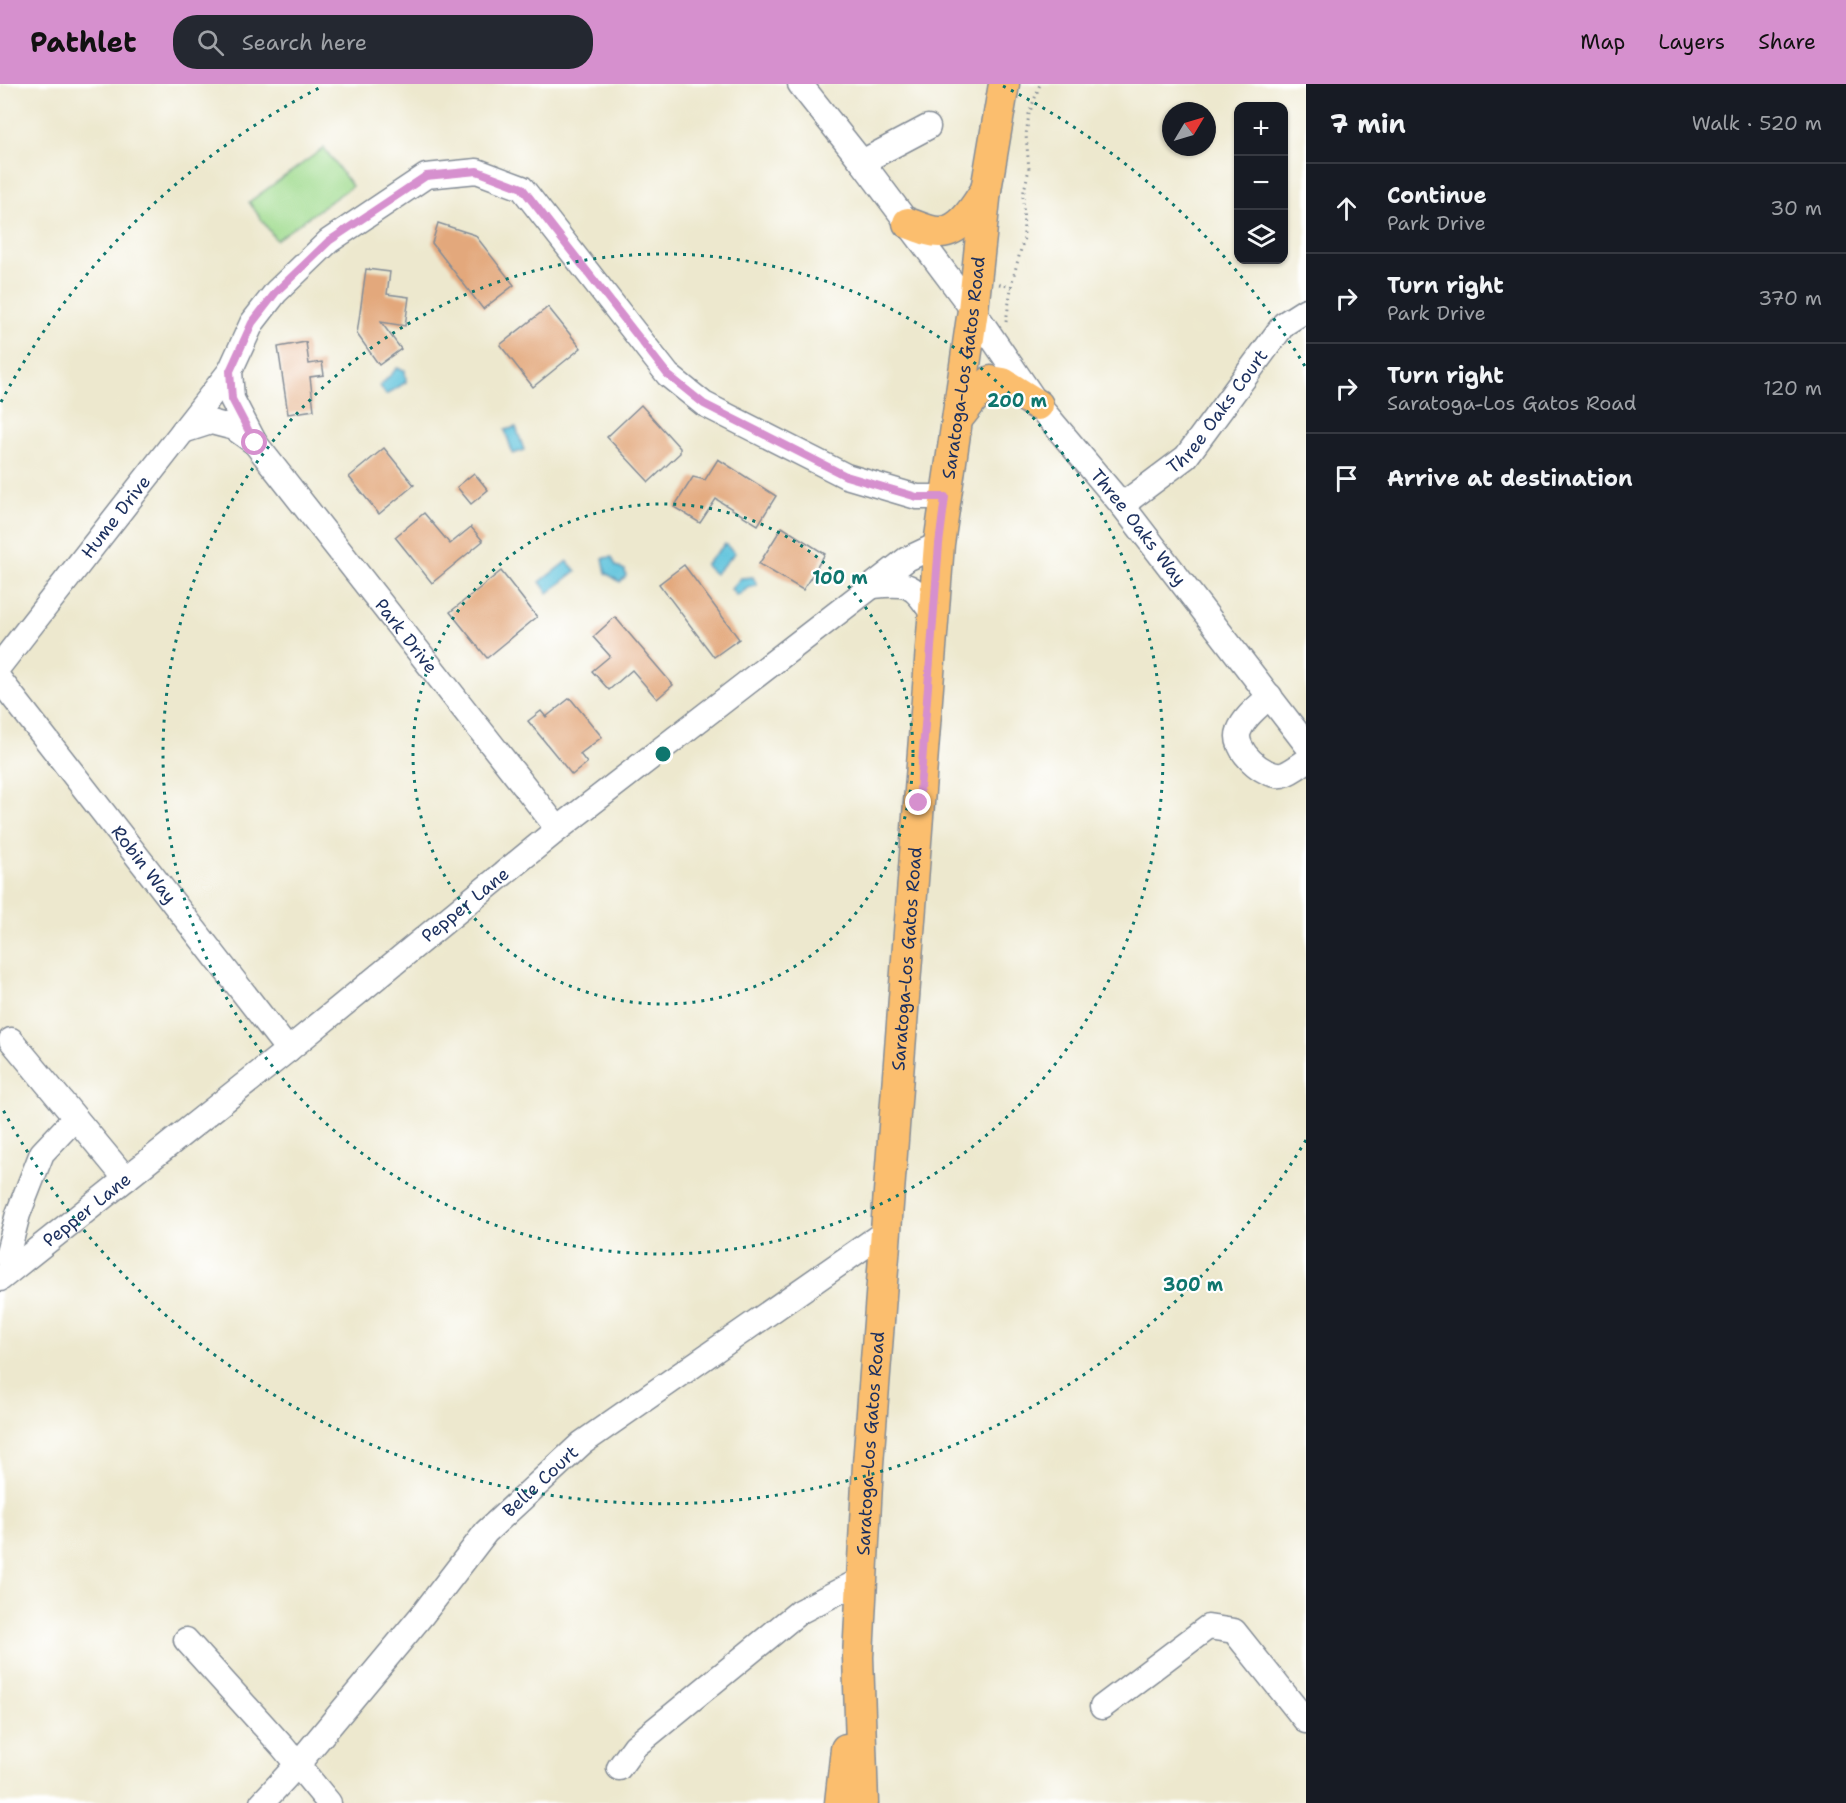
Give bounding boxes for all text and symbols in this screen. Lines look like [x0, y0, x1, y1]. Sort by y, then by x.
search box [173, 15, 593, 69]
text: Pathlet [30, 23, 137, 61]
icon: search [194, 26, 227, 59]
text: Search here [242, 28, 367, 57]
text: Map [1580, 28, 1625, 56]
text: Layers [1658, 28, 1725, 56]
text: Share [1758, 28, 1816, 56]
north arrow [1162, 102, 1216, 156]
map controls [1234, 102, 1288, 264]
button: + [1234, 102, 1288, 156]
text: 7 min [1330, 106, 1406, 141]
text: Walk · 520 m [1692, 110, 1822, 136]
button: − [1234, 156, 1288, 210]
text: Continue [1387, 181, 1487, 210]
icon: ahead [1330, 192, 1363, 225]
text: 30 m [1770, 195, 1822, 221]
button: layers [1234, 210, 1288, 264]
text: Park Drive [1387, 210, 1486, 236]
street label: Saratoga-Los Gatos Road [937, 255, 991, 481]
text: Turn right [1387, 271, 1504, 300]
icon: right [1330, 282, 1363, 315]
text: 370 m [1758, 285, 1822, 311]
text: Park Drive [1387, 300, 1486, 326]
street label: Three Oaks Court [1162, 344, 1273, 479]
text: Turn right [1387, 361, 1504, 390]
icon: right [1330, 372, 1363, 405]
text: 120 m [1763, 375, 1822, 401]
text: 200 m [987, 389, 1048, 413]
text: Saratoga-Los Gatos Road [1387, 390, 1636, 416]
route start [241, 429, 267, 455]
icon: arrive [1330, 462, 1363, 495]
street label: Three Oaks Way [1085, 464, 1192, 591]
text: Arrive at destination [1387, 464, 1633, 493]
street label: Hume Drive [76, 470, 156, 563]
text: 100 m [812, 566, 868, 590]
street label: Park Drive [369, 594, 443, 678]
centre of rings [653, 744, 673, 764]
route end [905, 789, 931, 815]
street label: Robin Way [106, 821, 182, 909]
street label: Saratoga-Los Gatos Road [886, 846, 928, 1072]
street label: Pepper Lane [416, 862, 514, 948]
street label: Pepper Lane [38, 1167, 136, 1252]
text: 300 m [1163, 1273, 1224, 1297]
street label: Saratoga-Los Gatos Road [851, 1331, 890, 1556]
street label: Belle Court [497, 1440, 584, 1523]

